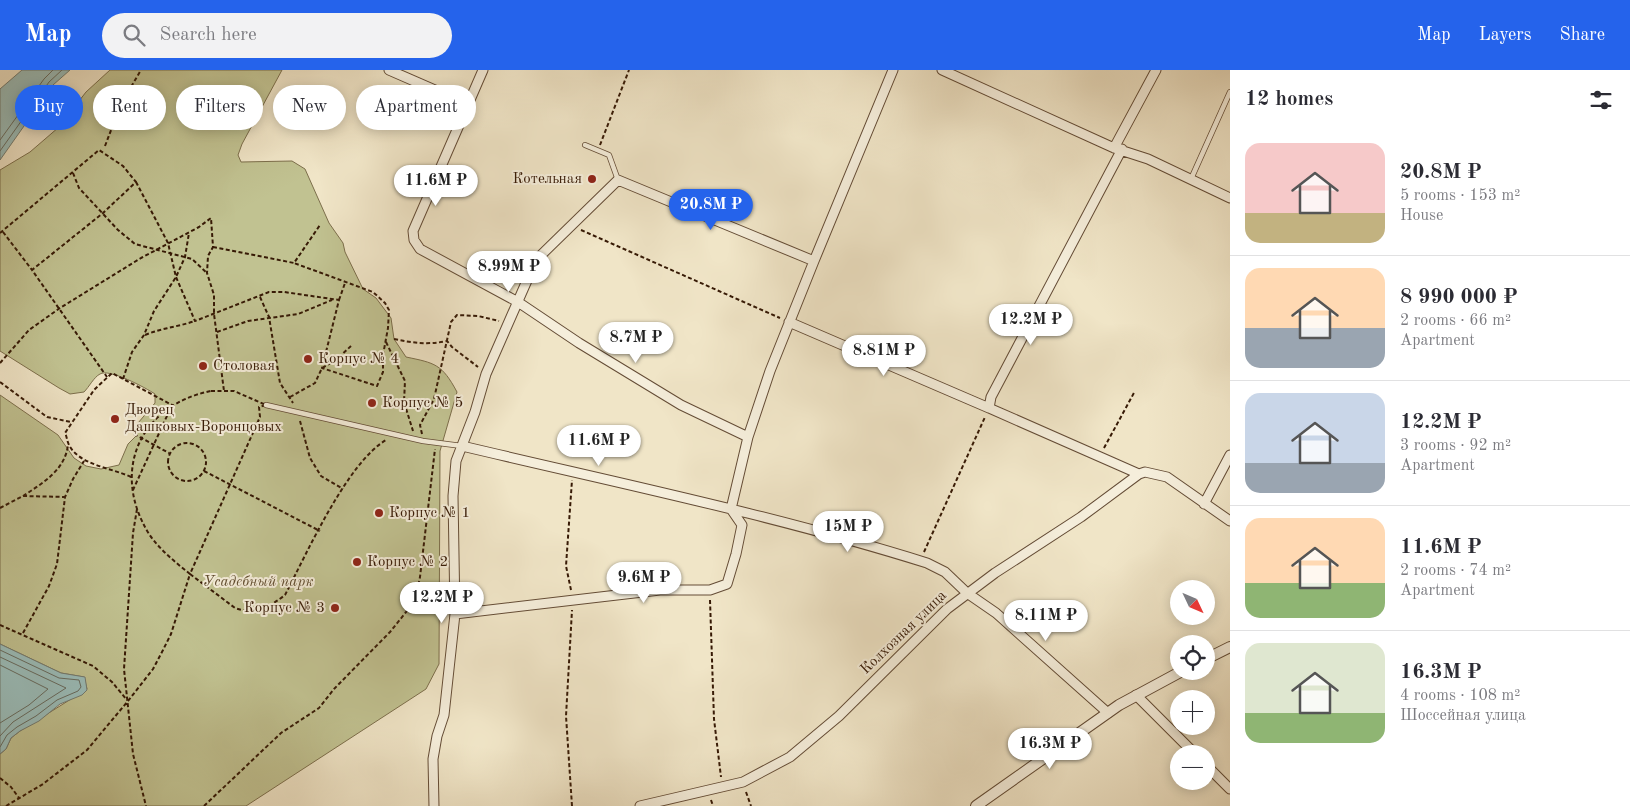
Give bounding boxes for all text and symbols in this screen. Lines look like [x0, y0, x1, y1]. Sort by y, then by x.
search box [102, 13, 452, 58]
icon: search [120, 21, 148, 49]
text: Map [25, 23, 72, 47]
text: Search here [160, 26, 257, 45]
text: Map [1417, 26, 1451, 44]
text: Layers [1479, 26, 1531, 44]
text: Share [1559, 26, 1605, 44]
chip: Buy [15, 85, 83, 130]
chip: Rent [93, 85, 166, 130]
chip: Filters [176, 85, 263, 130]
chip: New [273, 85, 346, 130]
chip: Apartment [356, 85, 476, 130]
icon: filters [1587, 86, 1615, 114]
text: 12 homes [1245, 89, 1333, 110]
text: 20.8M ₽ [1400, 162, 1482, 183]
icon: home [1285, 163, 1345, 223]
pin: 11.6M ₽ [390, 164, 482, 207]
place label: Котельная [512, 172, 582, 187]
text: 11.6M ₽ [405, 173, 467, 189]
marker: Котельная [586, 173, 598, 185]
text: 5 rooms · 153 m² [1400, 188, 1520, 204]
pin: 20.8M ₽ [665, 189, 757, 231]
text: 20.8M ₽ [680, 197, 742, 213]
text: House [1400, 208, 1443, 224]
pin: 8.99M ₽ [463, 250, 555, 293]
text: 8.99M ₽ [478, 259, 540, 275]
text: 8 990 000 ₽ [1400, 287, 1518, 308]
icon: home [1285, 288, 1345, 348]
pin: 12.2M ₽ [985, 304, 1077, 346]
text: 12.2M ₽ [1000, 312, 1062, 328]
text: 2 rooms · 66 m² [1400, 313, 1511, 329]
pin: 8.7M ₽ [595, 322, 677, 364]
text: 8.7M ₽ [610, 330, 663, 346]
text: Apartment [1400, 333, 1475, 349]
pin: 8.81M ₽ [838, 334, 930, 377]
text: 8.81M ₽ [853, 343, 915, 359]
place label: Корпус № 4 [318, 352, 399, 367]
marker: Корпус № 4 [302, 353, 314, 365]
place label: Столовая [213, 359, 275, 374]
marker: Столовая [197, 360, 209, 372]
place label: Корпус № 5 [382, 396, 463, 411]
marker: Корпус № 5 [366, 397, 378, 409]
place label: Дворец Дашковых-Воронцовых [125, 403, 282, 435]
text: 12.2M ₽ [1400, 412, 1482, 433]
marker: Дворец Дашковых-Воронцовых [109, 413, 121, 425]
icon: home [1285, 413, 1345, 473]
pin: 11.6M ₽ [553, 424, 645, 467]
text: 11.6M ₽ [568, 433, 630, 449]
text: 3 rooms · 92 m² [1400, 438, 1511, 454]
text: Apartment [1400, 458, 1475, 474]
place label: Корпус № 1 [389, 506, 470, 521]
marker: Корпус № 1 [373, 507, 385, 519]
pin: 15M ₽ [813, 510, 883, 553]
text: 15M ₽ [824, 519, 872, 535]
text: 11.6M ₽ [1400, 537, 1482, 558]
icon: home [1285, 538, 1345, 598]
place label: Корпус № 2 [367, 555, 448, 570]
marker: Корпус № 2 [351, 556, 363, 568]
pin: 9.6M ₽ [603, 562, 685, 604]
text: 2 rooms · 74 m² [1400, 563, 1511, 579]
text: 9.6M ₽ [618, 570, 671, 586]
park label: Усадебный парк [202, 574, 314, 590]
north arrow [1170, 580, 1215, 625]
map controls [1170, 580, 1215, 790]
pin: 12.2M ₽ [396, 582, 488, 624]
text: Apartment [1400, 583, 1475, 599]
street label: Колхозная улица [858, 588, 950, 678]
text: 12.2M ₽ [411, 590, 473, 606]
pin: 8.11M ₽ [1000, 600, 1092, 642]
place label: Корпус № 3 [244, 601, 325, 616]
marker: Корпус № 3 [329, 602, 341, 614]
text: 8.11M ₽ [1015, 608, 1077, 624]
button: locate [1170, 635, 1215, 680]
text: 16.3M ₽ [1400, 662, 1482, 683]
icon: home [1285, 663, 1345, 723]
text: 4 rooms · 108 m² [1400, 688, 1520, 704]
button: + [1170, 690, 1215, 735]
text: Шоссейная улица [1400, 708, 1526, 724]
pin: 16.3M ₽ [1004, 728, 1096, 770]
text: 16.3M ₽ [1019, 736, 1081, 752]
button: − [1170, 745, 1215, 790]

